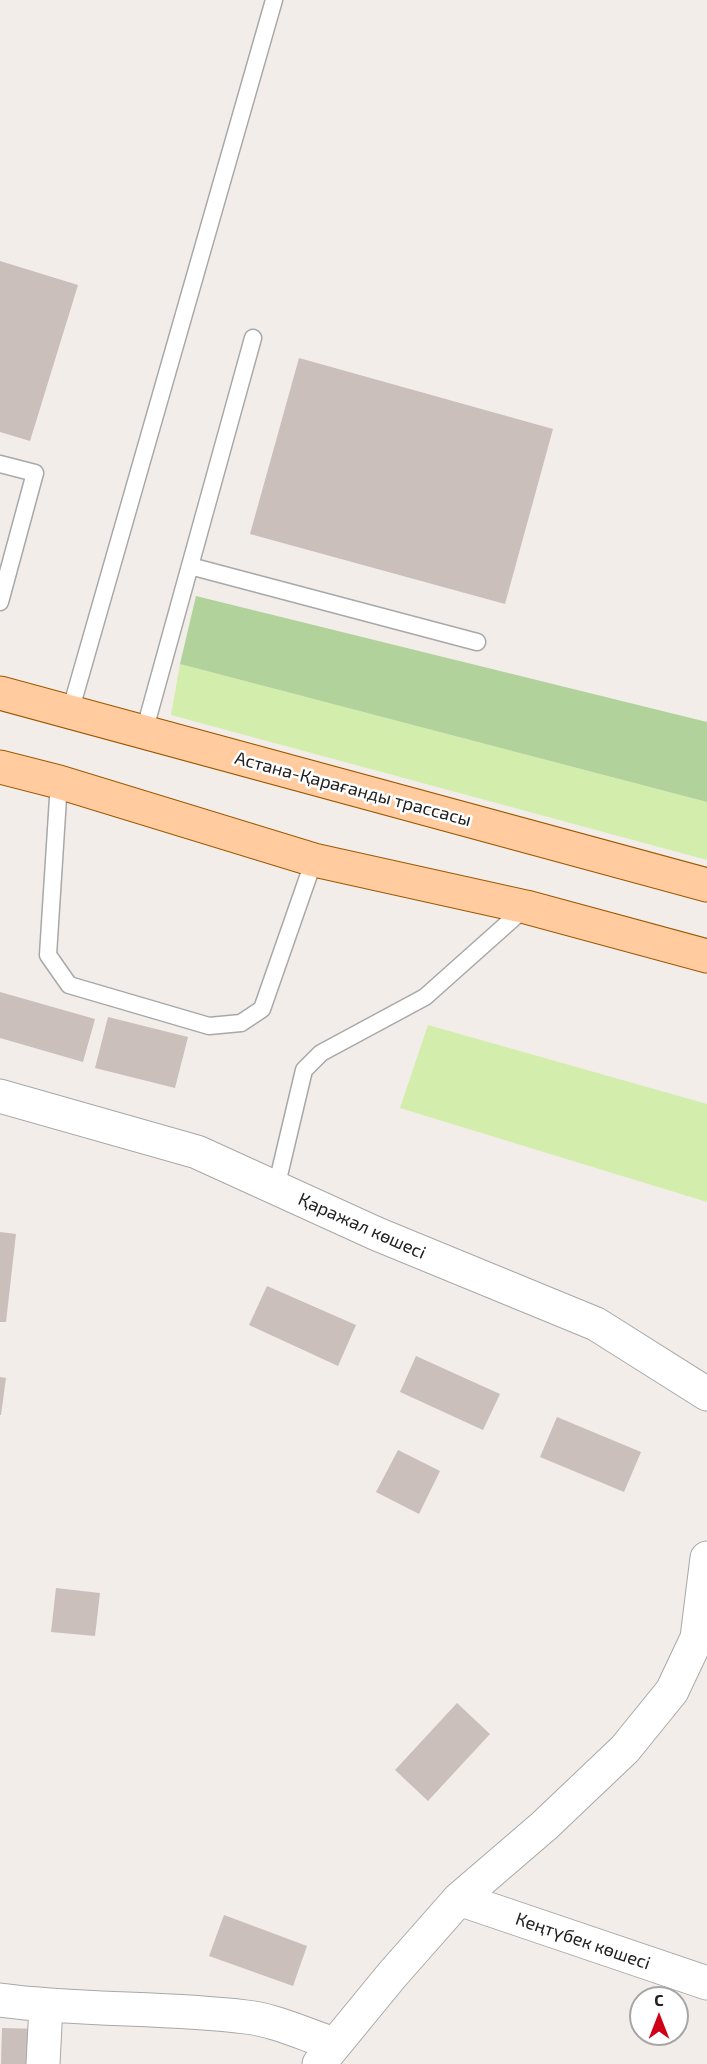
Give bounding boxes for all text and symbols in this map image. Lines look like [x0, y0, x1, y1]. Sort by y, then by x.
street label: Астана-Қарағанды трассасы [232, 747, 474, 831]
street label: Қаражал көшесі [295, 1188, 429, 1264]
street label: Кеңтүбек көшесі [513, 1908, 653, 1974]
north arrow [629, 1986, 689, 2046]
text: С [654, 1990, 664, 2009]

